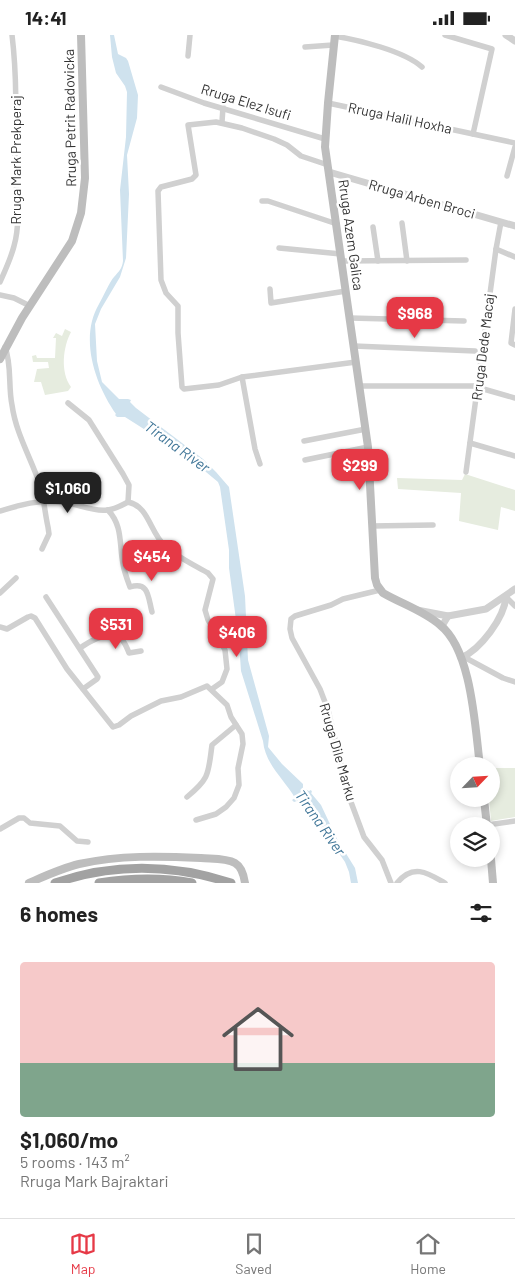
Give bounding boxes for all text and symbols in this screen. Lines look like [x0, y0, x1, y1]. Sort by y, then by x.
text: 14:41 [25, 6, 67, 29]
street label: Rruga Petrit Radovicka [60, 49, 79, 187]
street label: Rruga Elez Isufi [199, 80, 293, 123]
street label: Rruga Mark Prekperaj [7, 95, 24, 225]
street label: Rruga Halil Hoxha [347, 98, 454, 137]
street label: Rruga Arben Broci [367, 175, 477, 222]
street label: Rruga Azem Galica [335, 178, 368, 292]
street label: Rruga Dede Macaj [468, 292, 498, 401]
pin: $968 [385, 297, 445, 339]
text: $968 [398, 303, 432, 322]
water label: Tirana River [142, 417, 214, 476]
pin: $299 [330, 449, 390, 491]
text: $299 [342, 455, 378, 474]
pin: $1,060 [27, 471, 109, 514]
text: $1,060 [45, 478, 91, 497]
pin: $454 [122, 539, 182, 582]
text: $454 [133, 546, 171, 565]
pin: $531 [86, 607, 146, 650]
text: $531 [100, 614, 132, 633]
pin: $406 [207, 615, 267, 658]
text: $406 [219, 622, 255, 641]
street label: Rruga Dile Marku [316, 701, 361, 803]
north arrow [450, 757, 500, 807]
map controls [450, 757, 500, 867]
water label: Tirana River [292, 786, 350, 859]
button: layers [450, 817, 500, 867]
icon: filters [467, 899, 495, 927]
text: 6 homes [20, 901, 98, 926]
icon: home [213, 994, 303, 1084]
text: $1,060/mo [20, 1127, 118, 1152]
text: 5 rooms · 143 m² [20, 1152, 130, 1171]
text: Rruga Mark Bajraktari [20, 1171, 169, 1190]
tab: Map [69, 1230, 97, 1277]
tab: Saved [235, 1230, 272, 1277]
tab: Home [410, 1230, 446, 1277]

